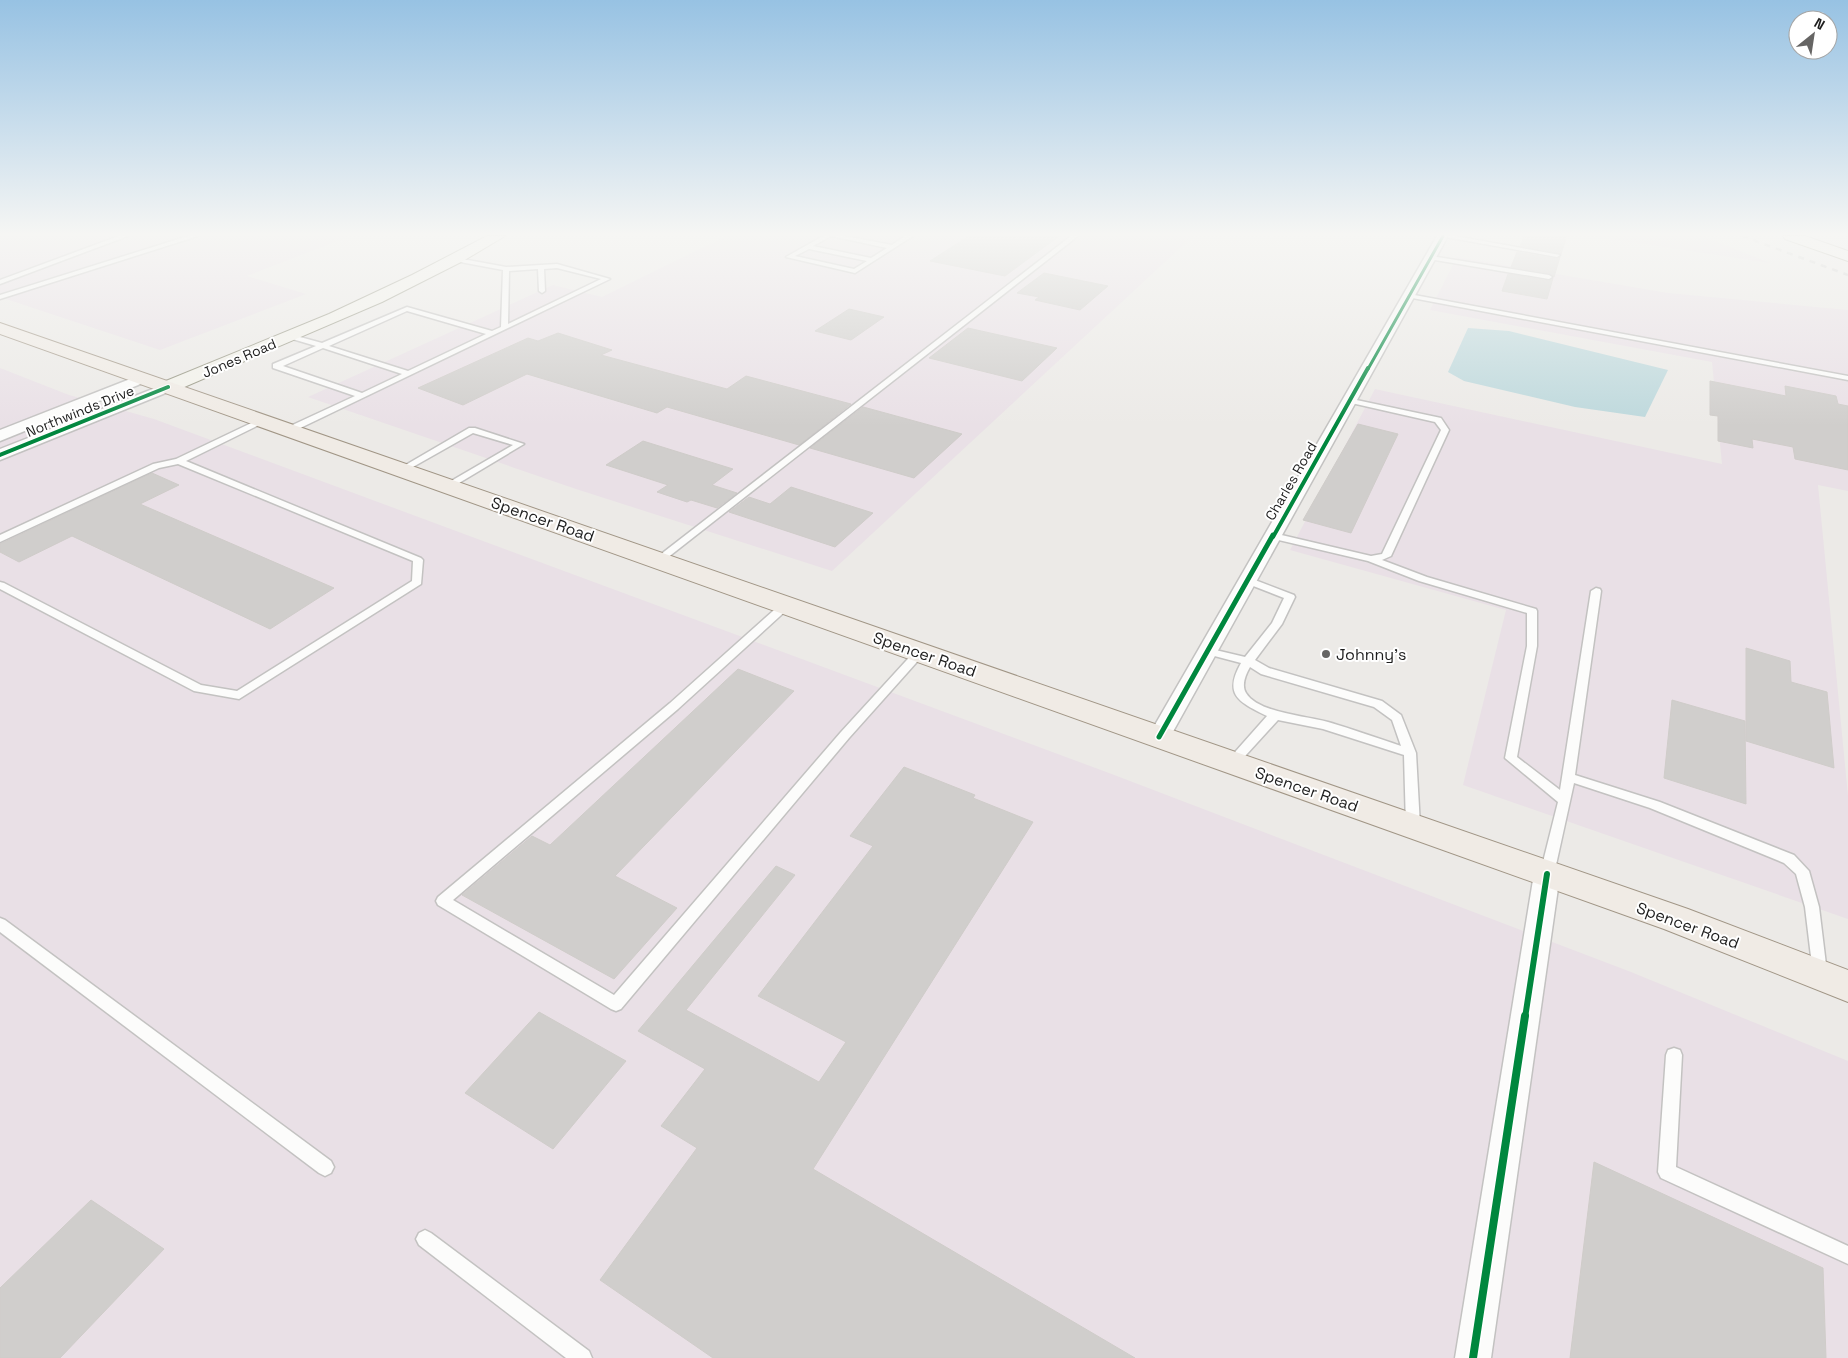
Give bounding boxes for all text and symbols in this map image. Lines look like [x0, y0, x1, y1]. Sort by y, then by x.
north arrow [1788, 10, 1838, 60]
text: N [1811, 14, 1828, 34]
street label: Jones Road [199, 334, 279, 382]
street label: Northwinds Drive [23, 381, 137, 441]
street label: Charles Road [1261, 438, 1321, 524]
street label: Spencer Road [488, 492, 597, 547]
street label: Spencer Road [870, 627, 979, 682]
place label: Johnny's [1336, 644, 1406, 665]
marker: Johnny's [1320, 648, 1332, 660]
street label: Spencer Road [1252, 762, 1361, 817]
street label: Spencer Road [1634, 897, 1742, 954]

